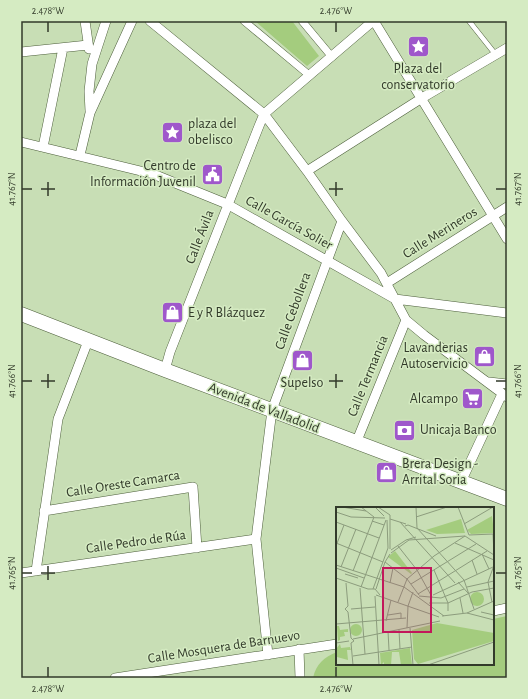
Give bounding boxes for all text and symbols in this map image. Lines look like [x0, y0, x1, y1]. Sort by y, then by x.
text: 2.478°W [32, 6, 64, 16]
text: 2.476°W [320, 6, 352, 16]
place icon: Plaza del conservatorio [405, 34, 431, 60]
place label: Plaza del conservatorio [381, 62, 455, 92]
place label: plaza del obelisco [188, 117, 237, 147]
place icon: plaza del obelisco [159, 119, 185, 145]
place label: Centro de Información Juvenil [90, 159, 196, 189]
public building icon: Centro de Información Juvenil [199, 161, 225, 187]
text: 41.767°N [7, 172, 17, 206]
text: 41.767°N [513, 172, 523, 206]
street label: Calle García Solier [243, 193, 335, 253]
street label: Calle Merineros [400, 205, 480, 261]
street label: Calle Ávila [181, 207, 217, 266]
street label: Calle Cebollera [273, 270, 314, 352]
shop icon: E y R Blázquez [160, 300, 186, 326]
place label: E y R Blázquez [188, 306, 265, 320]
street label: Calle Termancia [345, 333, 391, 419]
place label: Lavanderias Autoservicio [401, 341, 468, 371]
shop icon: Lavanderias Autoservicio [471, 343, 497, 369]
shop icon: Supelso [289, 348, 315, 374]
text: 41.766°N [7, 364, 17, 398]
text: 41.766°N [513, 364, 523, 398]
place label: Supelso [281, 376, 324, 390]
street label: Avenida de Valladolid [206, 380, 322, 436]
supermarket icon: Alcampo [460, 386, 486, 412]
place label: Alcampo [410, 392, 458, 406]
bank icon: Unicaja Banco [391, 417, 417, 443]
place label: Unicaja Banco [420, 423, 497, 437]
place label: Brera Design - Arrital Soria [402, 457, 478, 487]
shop icon: Brera Design - Arrital Soria [374, 459, 400, 485]
street label: Calle Oreste Camarca [65, 468, 181, 500]
inset map [336, 507, 494, 665]
street label: Calle Pedro de Rúa [85, 528, 187, 556]
text: 41.765°N [7, 556, 17, 590]
text: 41.765°N [513, 556, 523, 590]
street label: Calle Mosquera de Barnuevo [147, 628, 301, 666]
text: 2.478°W [32, 684, 64, 694]
text: 2.476°W [320, 684, 352, 694]

